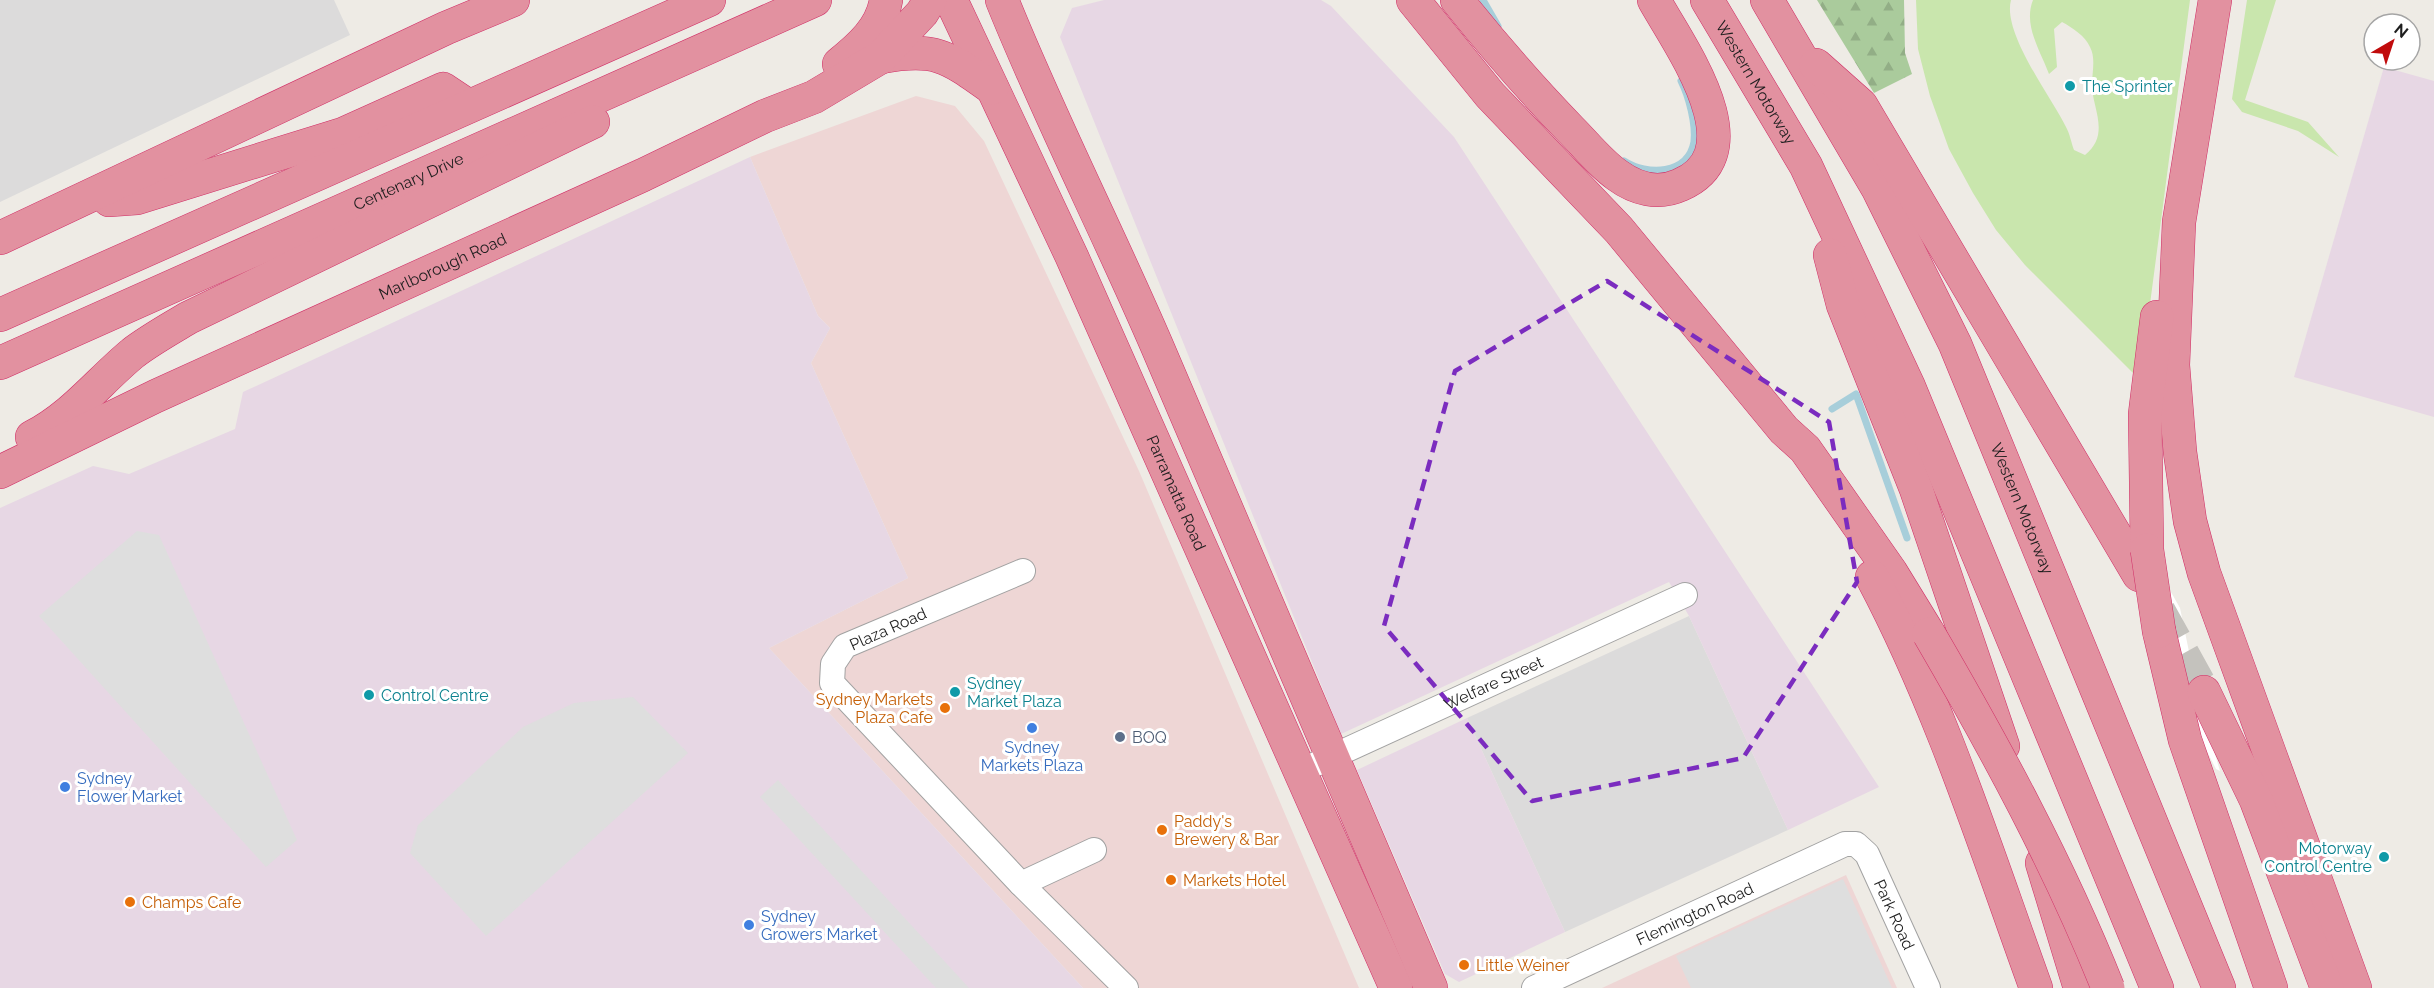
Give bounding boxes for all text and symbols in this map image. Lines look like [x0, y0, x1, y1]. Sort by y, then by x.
north arrow [2362, 12, 2422, 72]
street label: Western Motorway [1712, 17, 1800, 148]
text: N [2390, 20, 2412, 42]
place label: The Sprinter [2082, 77, 2173, 96]
marker: The Sprinter [2063, 79, 2077, 93]
street label: Centenary Drive [350, 148, 466, 214]
street label: Marlborough Road [376, 229, 509, 303]
street label: Parramatta Road [1143, 432, 1210, 553]
street label: Western Motorway [1987, 440, 2058, 577]
street label: Plaza Road [847, 604, 929, 654]
street label: Welfare Street [1441, 652, 1546, 714]
place label: Sydney Market Plaza [967, 674, 1062, 711]
marker: Sydney Market Plaza [948, 685, 962, 699]
place label: Control Centre [381, 686, 489, 705]
marker: Control Centre [362, 688, 376, 702]
place label: Sydney Markets Plaza Cafe [816, 690, 933, 727]
marker: Sydney Markets Plaza Cafe [938, 701, 952, 715]
marker: Sydney Markets Plaza [1025, 721, 1039, 735]
place label: BOQ [1132, 728, 1167, 747]
marker: BOQ [1113, 730, 1127, 744]
place label: Sydney Markets Plaza [981, 738, 1083, 775]
place label: Sydney Flower Market [77, 769, 183, 806]
marker: Sydney Flower Market [58, 780, 72, 794]
place label: Paddy's Brewery & Bar [1174, 812, 1279, 849]
marker: Paddy's Brewery & Bar [1155, 823, 1169, 837]
place label: Motorway Control Centre [2264, 839, 2372, 876]
marker: Motorway Control Centre [2377, 850, 2391, 864]
place label: Markets Hotel [1183, 871, 1287, 890]
marker: Markets Hotel [1164, 873, 1178, 887]
street label: Park Road [1870, 876, 1919, 953]
street label: Flemington Road [1633, 878, 1756, 949]
place label: Champs Cafe [142, 893, 241, 912]
marker: Champs Cafe [123, 895, 137, 909]
place label: Sydney Growers Market [761, 907, 878, 944]
marker: Sydney Growers Market [742, 918, 756, 932]
place label: Little Weiner [1476, 956, 1570, 975]
marker: Little Weiner [1457, 958, 1471, 972]

